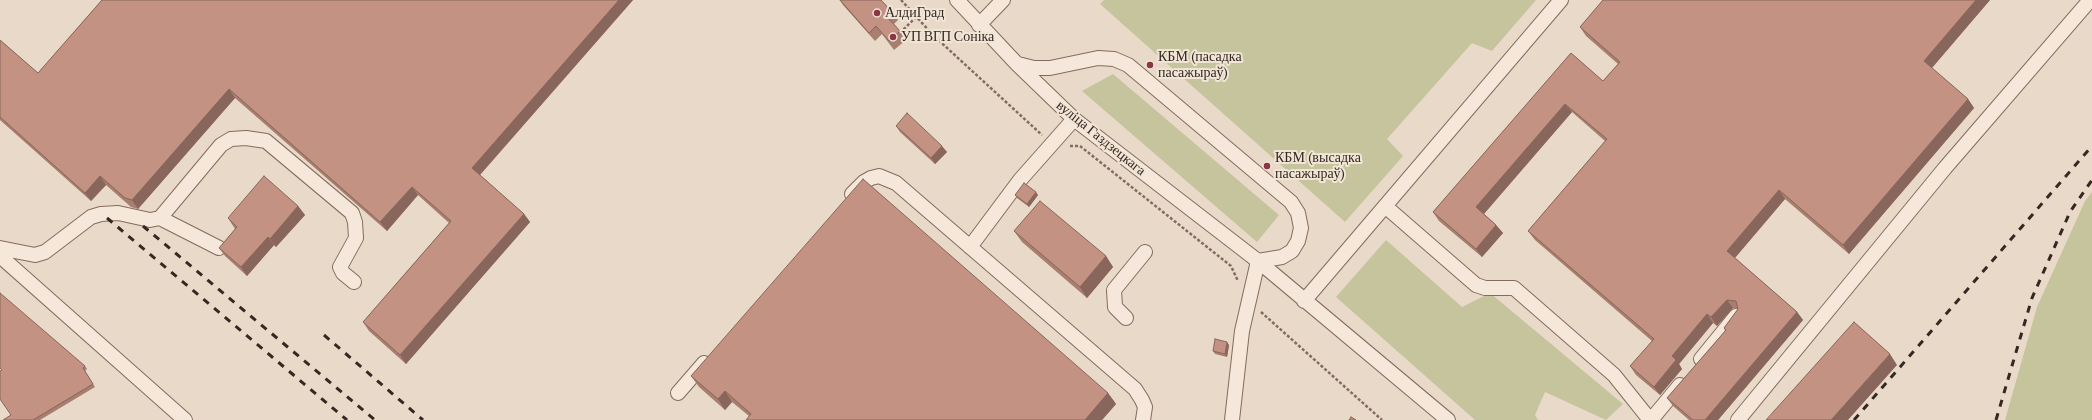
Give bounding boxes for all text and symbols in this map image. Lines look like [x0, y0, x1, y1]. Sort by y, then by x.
place label: АлдиГрад [885, 5, 944, 21]
marker: АлдиГрад [872, 8, 882, 18]
place label: УП ВГП Соніка [901, 29, 994, 45]
marker: УП ВГП Соніка [888, 32, 898, 42]
place label: КБМ (пасадка пасажыраў) [1158, 49, 1242, 82]
marker: КБМ (пасадка пасажыраў) [1145, 60, 1155, 70]
street label: вуліца Газдзецкага [1053, 97, 1149, 179]
place label: КБМ (высадка пасажыраў) [1275, 150, 1361, 182]
marker: КБМ (высадка пасажыраў) [1262, 161, 1272, 171]

